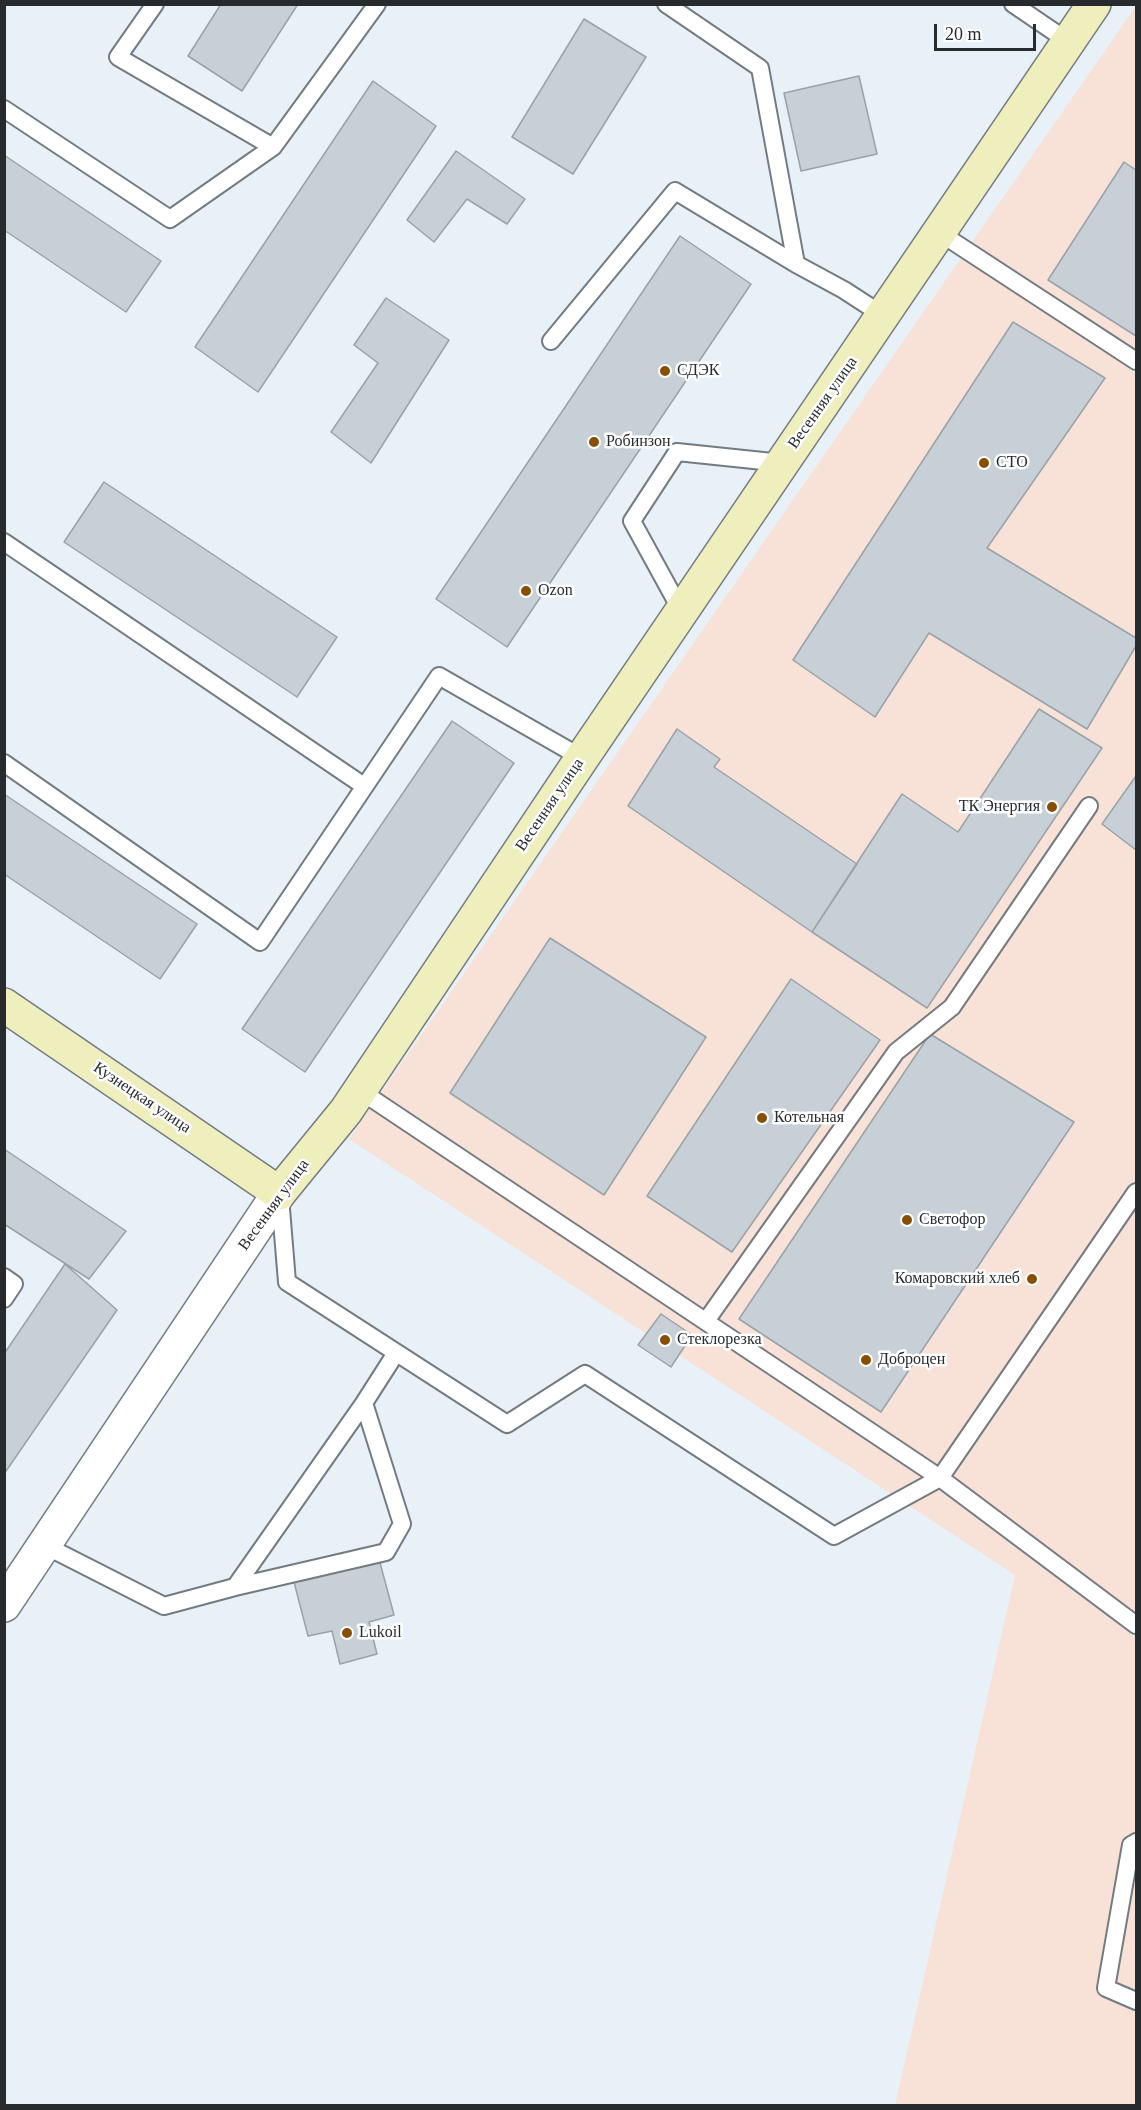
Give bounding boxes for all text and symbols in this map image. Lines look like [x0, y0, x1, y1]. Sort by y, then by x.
scale bar [937, 12, 1039, 50]
text: 20 m [945, 24, 982, 44]
street label: Весенняя улица [784, 353, 862, 453]
place label: СДЭК [677, 361, 719, 381]
marker: СДЭК [658, 364, 672, 378]
place label: Робинзон [606, 432, 671, 452]
marker: Робинзон [587, 435, 601, 449]
place label: СТО [996, 453, 1028, 473]
marker: СТО [977, 456, 991, 470]
place label: Ozon [538, 581, 573, 601]
marker: Ozon [519, 584, 533, 598]
street label: Весенняя улица [512, 755, 588, 855]
place label: ТК Энергия [959, 797, 1040, 817]
marker: ТК Энергия [1045, 800, 1059, 814]
street label: Кузнецкая улица [90, 1058, 194, 1138]
place label: Котельная [774, 1108, 844, 1128]
marker: Котельная [755, 1111, 769, 1125]
street label: Весенняя улица [235, 1156, 313, 1254]
place label: Светофор [919, 1210, 985, 1230]
marker: Светофор [900, 1213, 914, 1227]
place label: Комаровский хлеб [895, 1269, 1020, 1289]
marker: Комаровский хлеб [1025, 1272, 1039, 1286]
place label: Стеклорезка [677, 1330, 762, 1350]
marker: Стеклорезка [658, 1333, 672, 1347]
place label: Доброцен [878, 1350, 945, 1370]
marker: Доброцен [859, 1353, 873, 1367]
place label: Lukoil [359, 1623, 402, 1643]
marker: Lukoil [340, 1626, 354, 1640]

